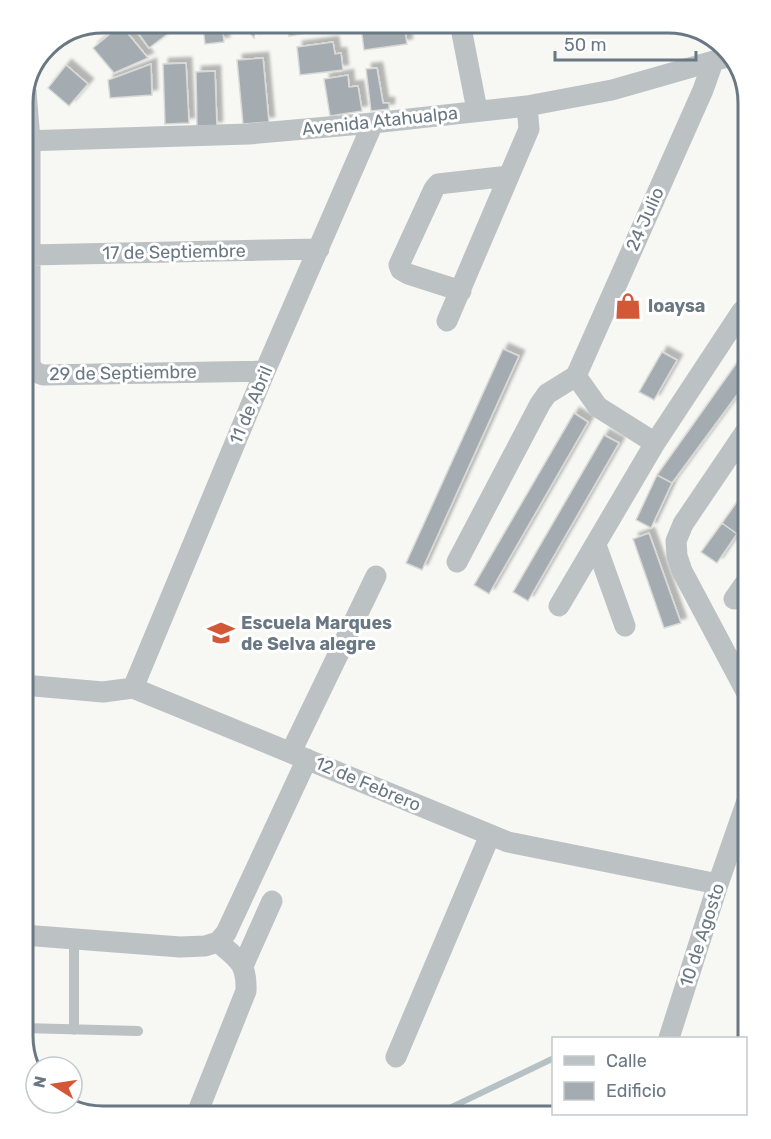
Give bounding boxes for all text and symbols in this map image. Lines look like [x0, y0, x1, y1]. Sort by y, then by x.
scale bar [555, 24, 696, 62]
text: 50 m [564, 34, 607, 56]
street label: Avenida Atahualpa [301, 102, 459, 140]
street label: 24 Julio [621, 184, 669, 254]
street label: 17 de Septiembre [102, 240, 246, 264]
shop icon: loaysa [613, 291, 643, 321]
place label: loaysa [648, 295, 705, 317]
street label: 29 de Septiembre [49, 361, 197, 385]
street label: 11 de Abril [225, 363, 277, 447]
place label: Escuela Marques de Selva alegre [241, 612, 392, 655]
school or university icon: Escuela Marques de Selva alegre [206, 618, 236, 648]
street label: 12 de Febrero [312, 752, 424, 816]
street label: 10 de Agosto [675, 880, 729, 990]
legend [552, 1037, 747, 1115]
text: Calle [606, 1050, 647, 1072]
north arrow [24, 1055, 84, 1115]
text: N [29, 1074, 50, 1090]
text: Edificio [606, 1080, 666, 1102]

